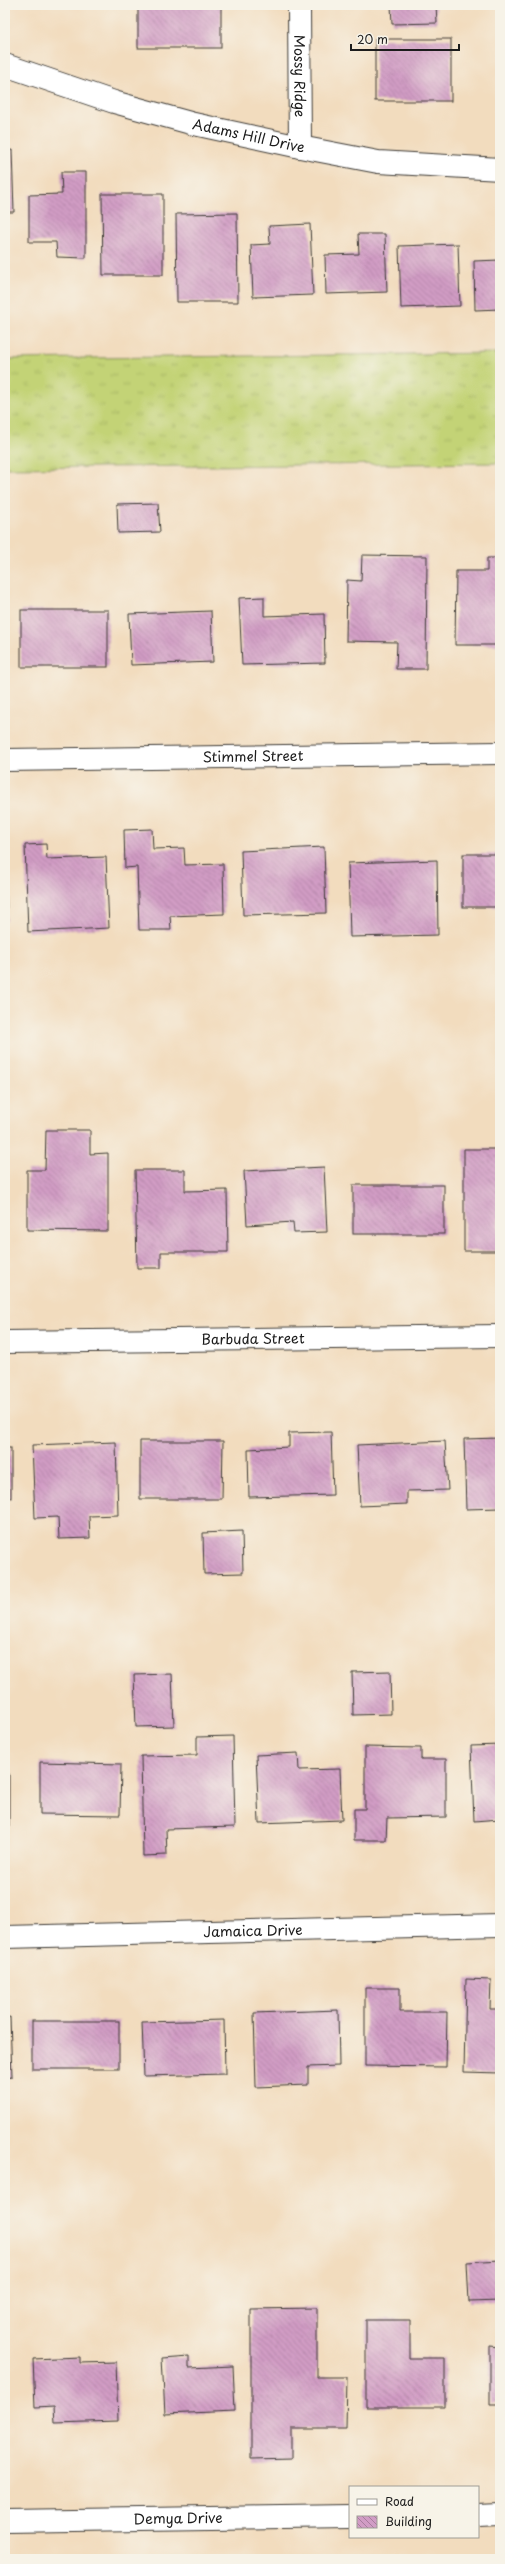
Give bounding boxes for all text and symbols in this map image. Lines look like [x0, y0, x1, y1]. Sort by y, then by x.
scale bar [351, 26, 459, 52]
text: 20 m [357, 30, 388, 48]
street label: Mossy Ridge [289, 35, 311, 117]
street label: Adams Hill Drive [191, 113, 307, 158]
street label: Stimmel Street [202, 745, 304, 767]
street label: Barbuda Street [201, 1327, 305, 1350]
street label: Jamaica Drive [203, 1919, 303, 1942]
legend [349, 2486, 479, 2538]
text: Road [385, 2492, 414, 2510]
street label: Demya Drive [133, 2507, 223, 2529]
text: Building [385, 2512, 432, 2530]

